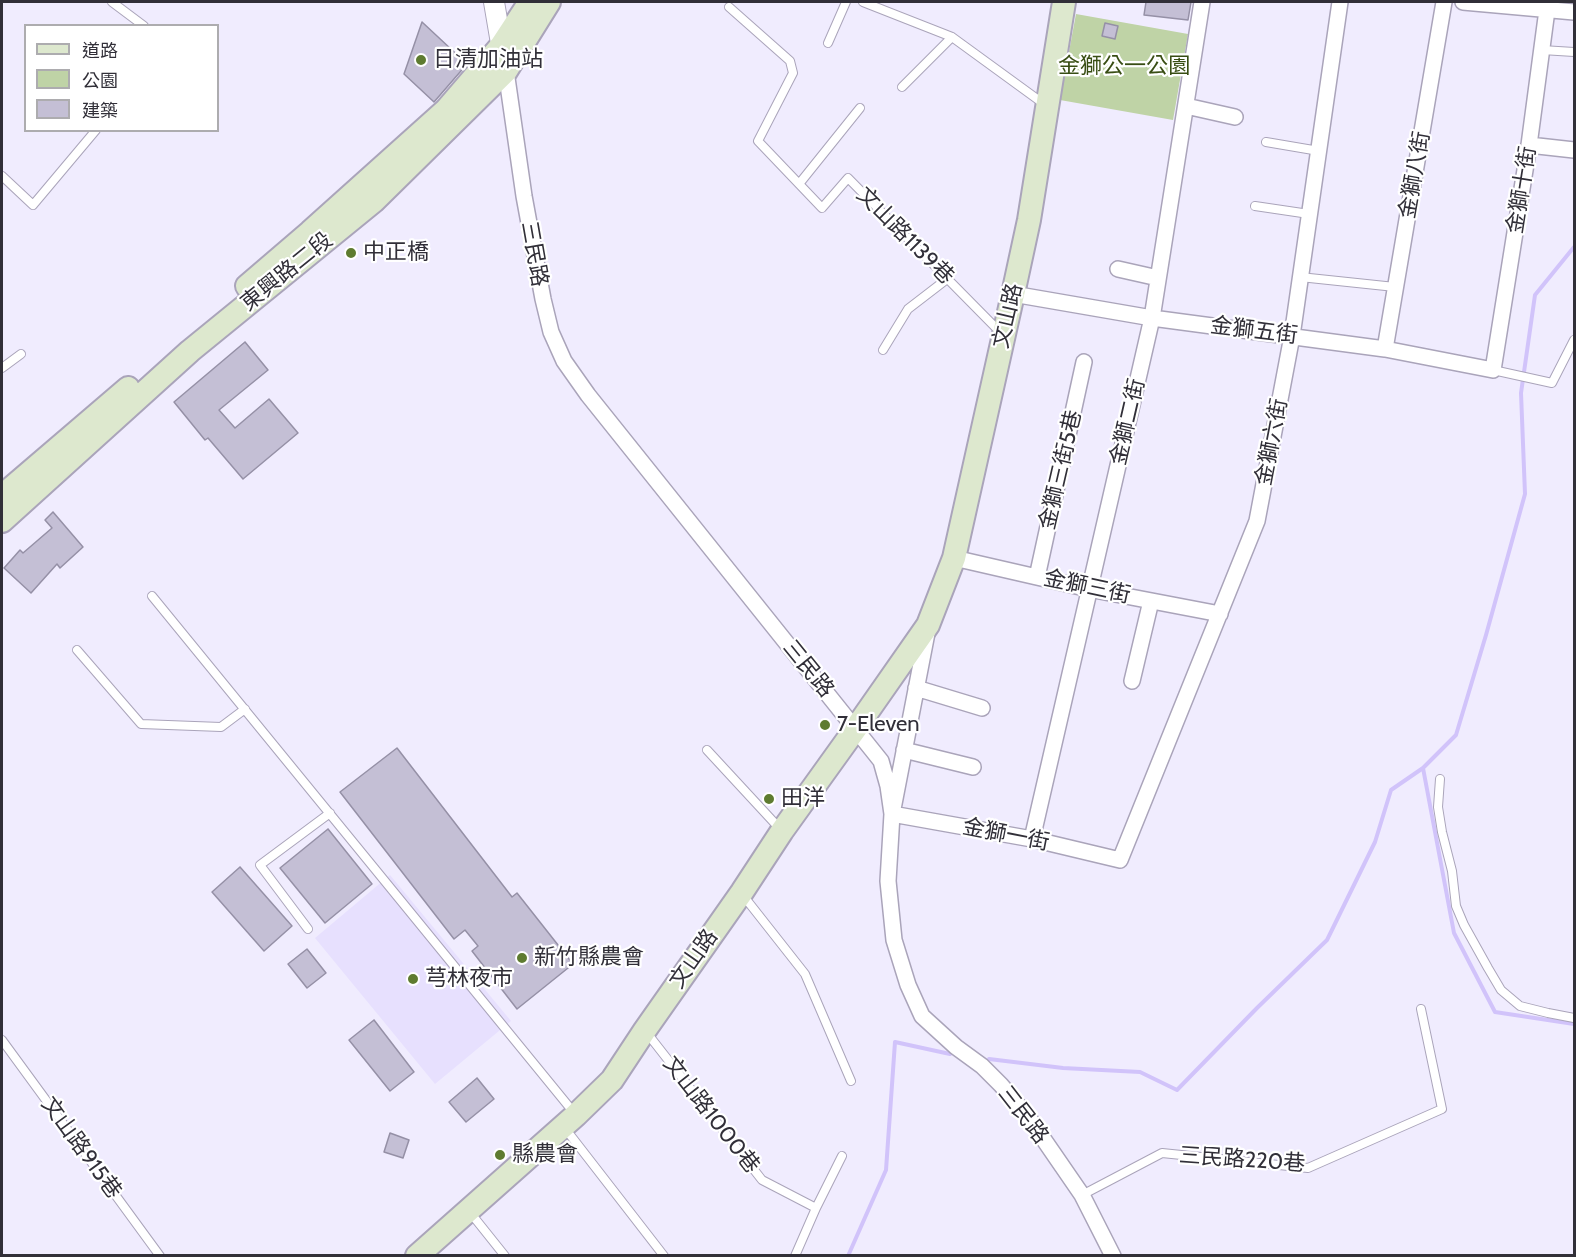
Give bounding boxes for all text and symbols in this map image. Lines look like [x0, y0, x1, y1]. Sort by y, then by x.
legend [24, 24, 219, 132]
text: 道路 [82, 40, 118, 62]
place label: 日清加油站 [433, 47, 543, 73]
marker: 日清加油站 [414, 53, 428, 67]
park label: 金獅公一公園 [1058, 54, 1190, 80]
text: 公園 [82, 70, 118, 92]
text: 建築 [82, 100, 118, 122]
street label: 金獅八街 [1394, 129, 1436, 221]
street label: 金獅十街 [1502, 144, 1542, 236]
street label: 文山路1139巷 [851, 182, 959, 290]
street label: 三民路 [515, 219, 553, 289]
street label: 東興路二段 [236, 227, 338, 317]
place label: 中正橋 [363, 240, 429, 266]
marker: 中正橋 [344, 246, 358, 260]
street label: 文山路 [988, 281, 1028, 351]
street label: 金獅五街 [1209, 313, 1299, 349]
street label: 金獅二街 [1105, 376, 1151, 468]
street label: 金獅六街 [1251, 396, 1293, 488]
street label: 金獅三街5巷 [1034, 408, 1088, 532]
street label: 金獅三街 [1041, 565, 1133, 609]
street label: 三民路 [777, 635, 839, 703]
place label: 7-Eleven [837, 712, 920, 738]
marker: 7-Eleven [818, 718, 832, 732]
place label: 田洋 [781, 786, 825, 812]
marker: 田洋 [762, 792, 776, 806]
street label: 金獅一街 [960, 814, 1052, 856]
street label: 文山路 [664, 924, 724, 994]
place label: 新竹縣農會 [534, 945, 644, 971]
marker: 新竹縣農會 [515, 951, 529, 965]
place label: 芎林夜市 [425, 966, 513, 992]
marker: 芎林夜市 [406, 972, 420, 986]
street label: 文山路1000巷 [657, 1051, 765, 1179]
street label: 三民路 [992, 1081, 1054, 1149]
street label: 文山路915巷 [35, 1092, 127, 1204]
place label: 縣農會 [512, 1142, 578, 1168]
street label: 三民路220巷 [1178, 1142, 1306, 1178]
marker: 縣農會 [493, 1148, 507, 1162]

